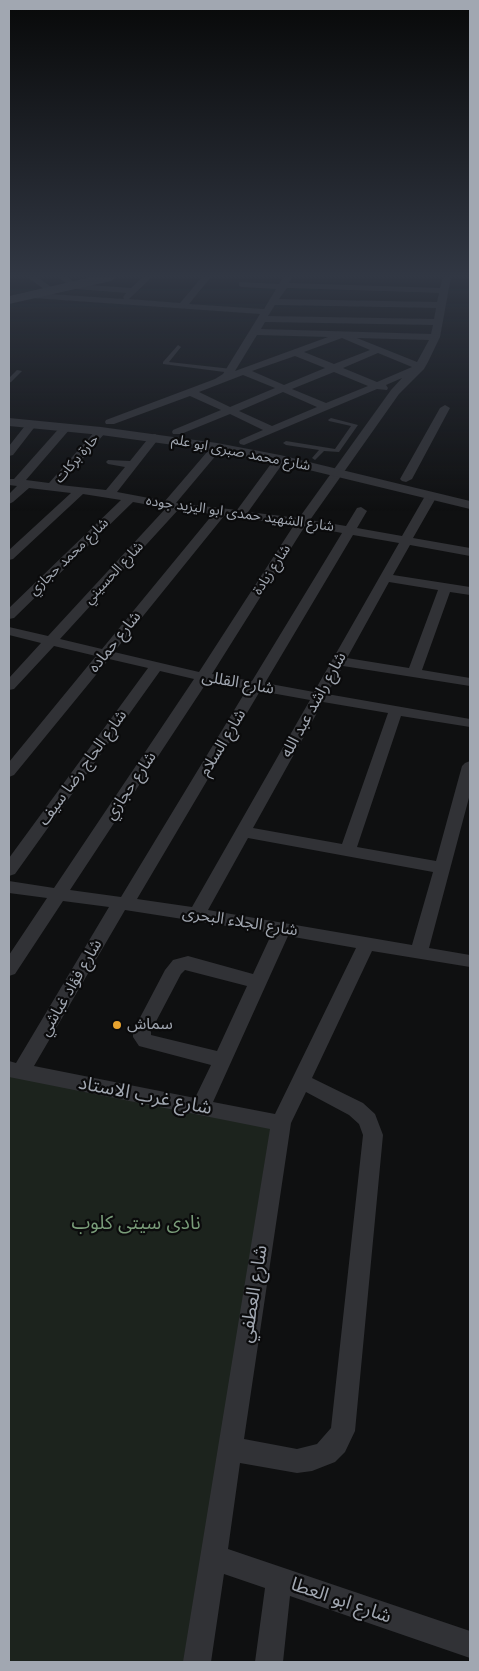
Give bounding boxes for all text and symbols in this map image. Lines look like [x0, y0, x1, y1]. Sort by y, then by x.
street label: حارة بركات [51, 431, 103, 487]
street label: شارع محمد صبرى ابو علم [170, 431, 312, 475]
street label: شارع الشهيد حمدى ابو اليزيد جوده [145, 492, 335, 536]
street label: شارع محمد حجازي [26, 515, 112, 599]
street label: شارع الحسيني [81, 538, 147, 608]
street label: شارع زيادة [250, 542, 294, 598]
street label: شارع حماده [85, 608, 145, 676]
street label: شارع راشد عبد الله [277, 649, 351, 761]
street label: شارع القللى [200, 667, 276, 699]
street label: شارع الحاج رضا سيف [35, 706, 131, 830]
street label: شارع السلام [196, 706, 250, 780]
street label: شارع حجازي [101, 748, 161, 824]
street label: شارع الجلاء البحرى [181, 903, 299, 941]
street label: شارع فؤاد غباشي [36, 936, 106, 1040]
place label: سماش [127, 1015, 173, 1035]
marker: سماش [111, 1019, 123, 1031]
street label: شارع غرب الاستاد [76, 1072, 214, 1120]
park label: نادى سيتى كلوب [71, 1213, 201, 1235]
street label: شارع العطفي [235, 1244, 273, 1344]
street label: شارع ابو العطا [288, 1573, 394, 1629]

